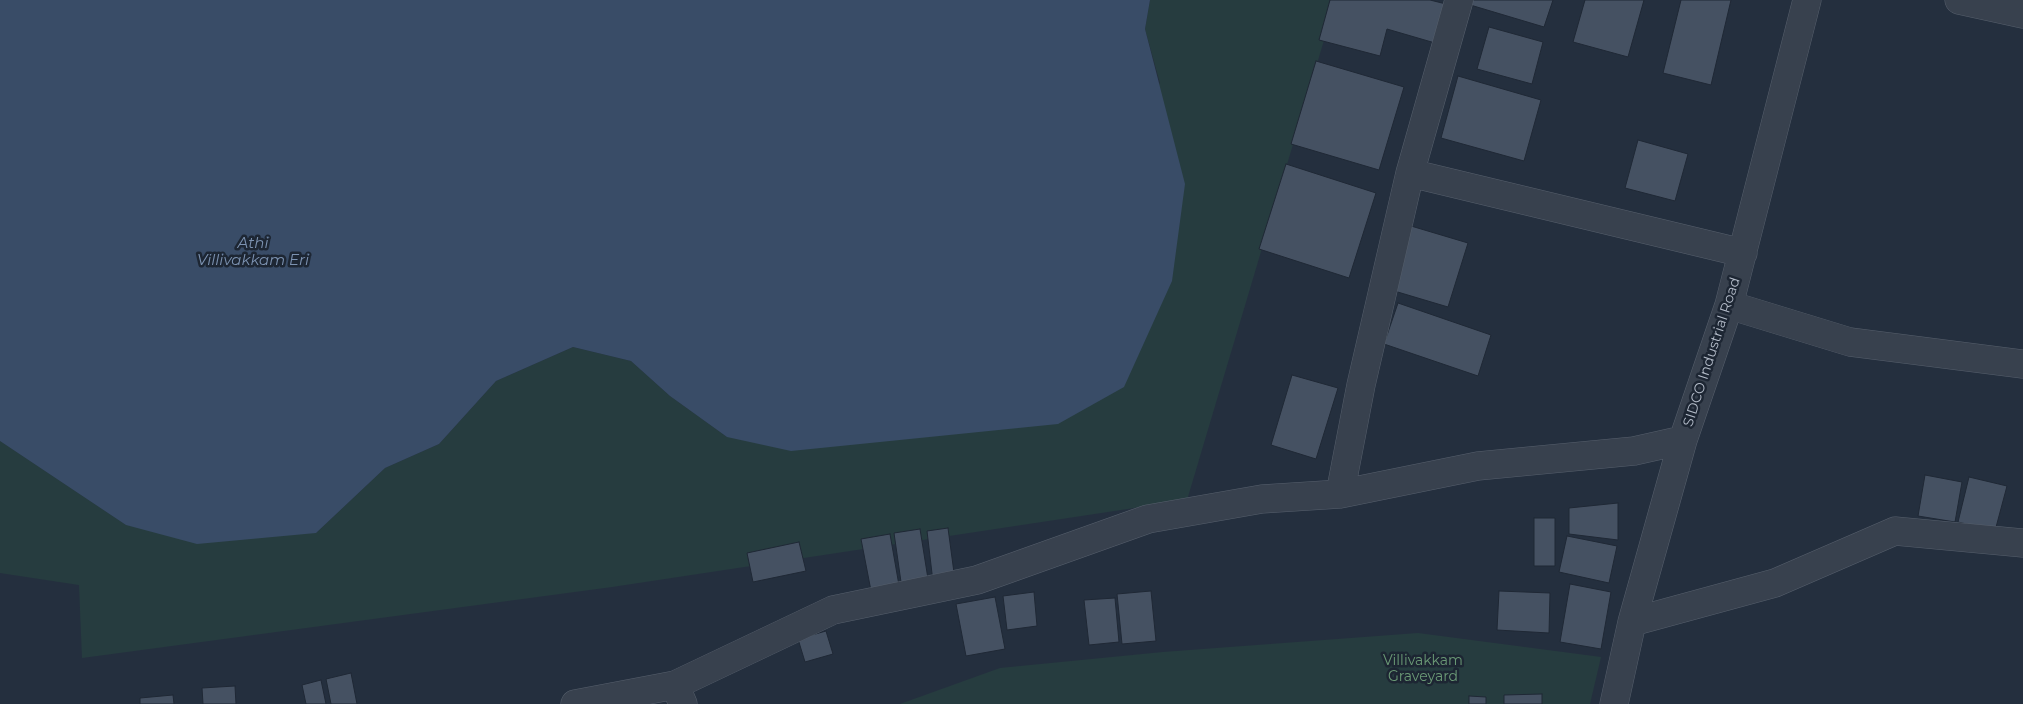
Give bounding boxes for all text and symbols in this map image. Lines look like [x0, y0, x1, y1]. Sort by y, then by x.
water label: Athi Villivakkam Eri [197, 235, 309, 270]
street label: SIDCO Industrial Road [1680, 275, 1744, 429]
park label: Villivakkam Graveyard [1383, 653, 1463, 686]

